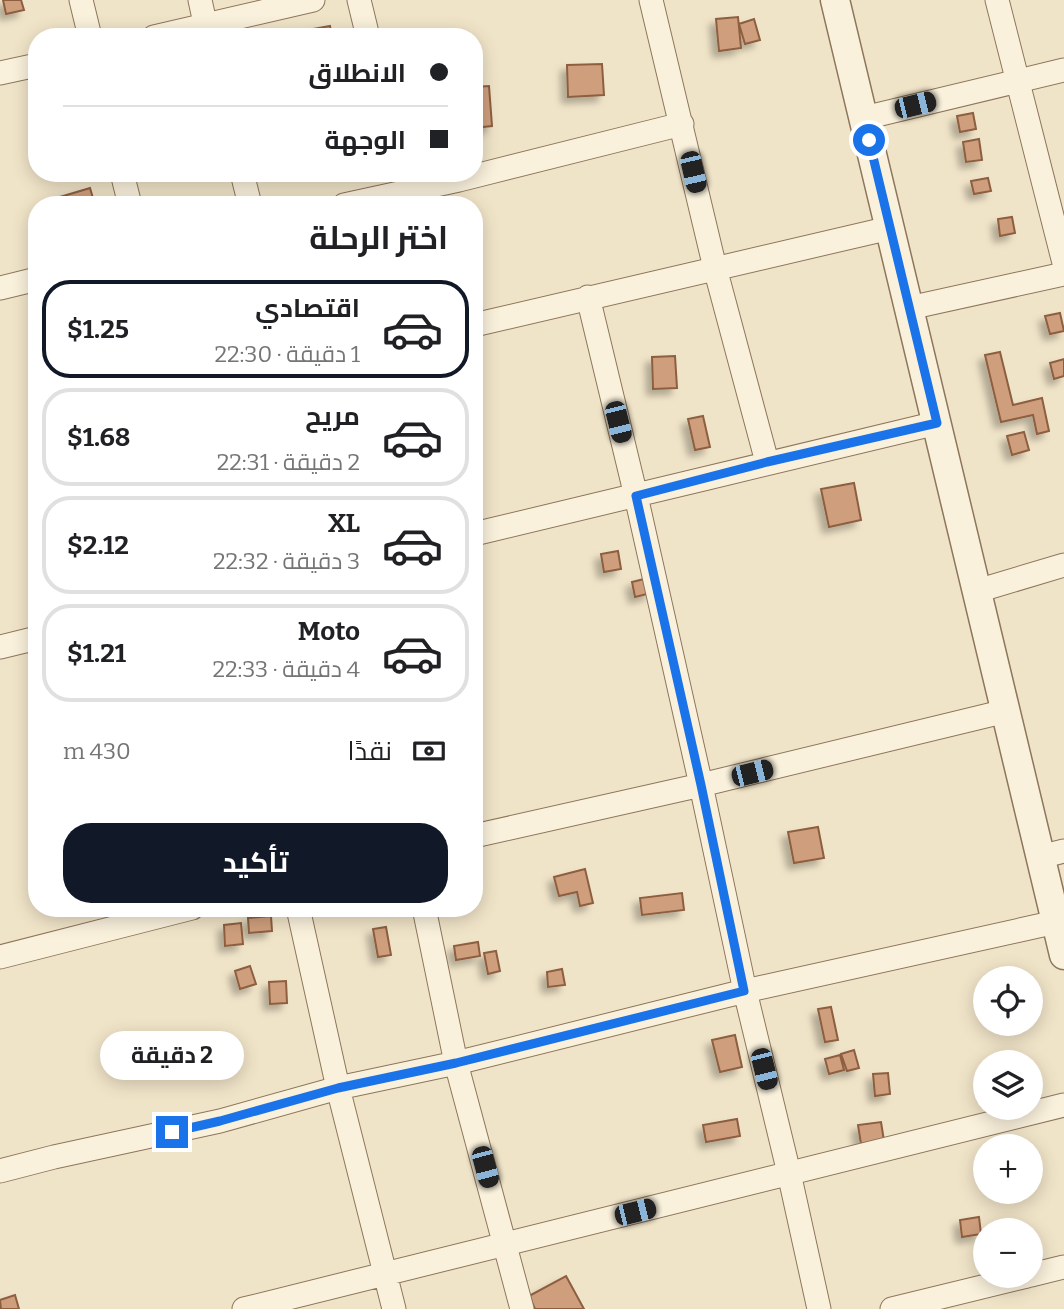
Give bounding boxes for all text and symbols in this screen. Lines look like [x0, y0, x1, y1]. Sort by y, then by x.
text: الانطلاق [308, 58, 406, 89]
car [893, 90, 938, 120]
route start [853, 124, 885, 156]
text: الوجهة [325, 125, 406, 156]
car [679, 149, 708, 195]
text: اختر الرحلة [309, 219, 448, 257]
text: اقتصادي [255, 293, 360, 324]
icon: car [381, 298, 444, 361]
text: $1.25 [67, 314, 129, 345]
text: 1 دقيقة · 22:30 [214, 340, 360, 368]
car [603, 399, 634, 445]
text: مريح [305, 401, 360, 432]
icon: car [381, 406, 444, 469]
text: $1.68 [67, 422, 131, 453]
text: 2 دقيقة · 22:31 [217, 448, 360, 476]
text: XL [328, 508, 360, 539]
icon: car [381, 514, 444, 577]
text: $2.12 [67, 530, 129, 561]
text: 3 دقيقة · 22:32 [213, 547, 360, 575]
text: Moto [298, 616, 360, 647]
icon: car [381, 622, 444, 685]
text: $1.21 [67, 638, 126, 669]
text: 4 دقيقة · 22:33 [212, 655, 360, 683]
icon: cash [410, 732, 448, 770]
text: نقدًا [348, 736, 392, 767]
text: 430 m [63, 737, 131, 765]
car [730, 758, 775, 788]
button: تأكيد [63, 823, 448, 903]
map controls [973, 966, 1043, 1288]
button: locate [973, 966, 1043, 1036]
callout: 2 دقيقة [100, 1030, 244, 1080]
text: 2 دقيقة [131, 1041, 213, 1069]
car [749, 1046, 780, 1092]
button: layers [973, 1050, 1043, 1120]
route end [156, 1116, 188, 1148]
button: + [973, 1134, 1043, 1204]
car [470, 1144, 501, 1190]
car [613, 1197, 658, 1227]
button: − [973, 1218, 1043, 1288]

